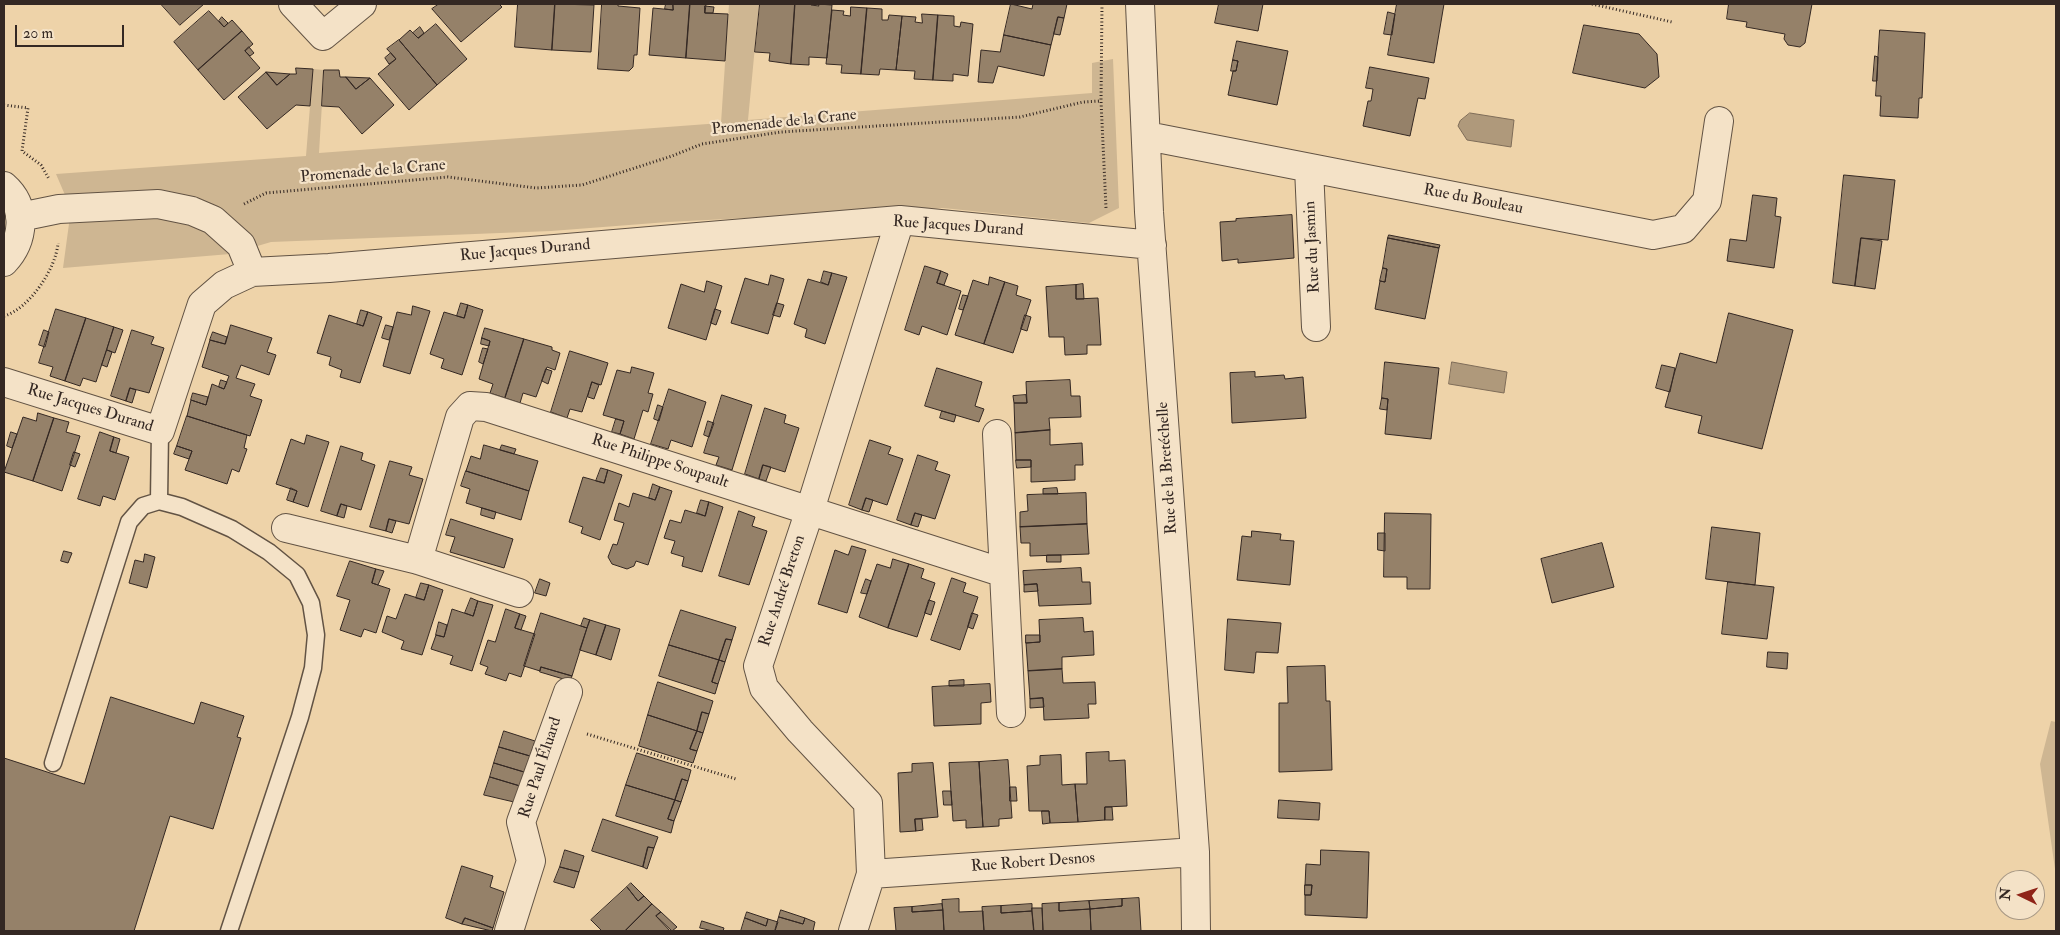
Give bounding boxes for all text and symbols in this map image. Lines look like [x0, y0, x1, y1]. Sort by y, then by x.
scale bar [18, 15, 126, 47]
text: 20 m [23, 24, 53, 43]
street label: Promenade de la Crane [711, 106, 857, 140]
street label: Promenade de la Crane [300, 156, 446, 188]
street label: Rue du Bouleau [1421, 181, 1525, 219]
street label: Rue du Jasmin [1301, 200, 1325, 294]
street label: Rue Jacques Durand [892, 213, 1024, 241]
street label: Rue Jacques Durand [459, 236, 591, 266]
street label: Rue Jacques Durand [25, 381, 155, 437]
street label: Rue de la Bretéchelle [1154, 401, 1182, 535]
street label: Rue Philippe Soupault [589, 431, 731, 493]
street label: Rue André Breton [756, 533, 810, 649]
street label: Rue Paul Éluard [516, 715, 566, 821]
street label: Rue Robert Desnos [970, 849, 1096, 877]
north arrow [1995, 870, 2045, 920]
text: N [1997, 887, 2014, 901]

